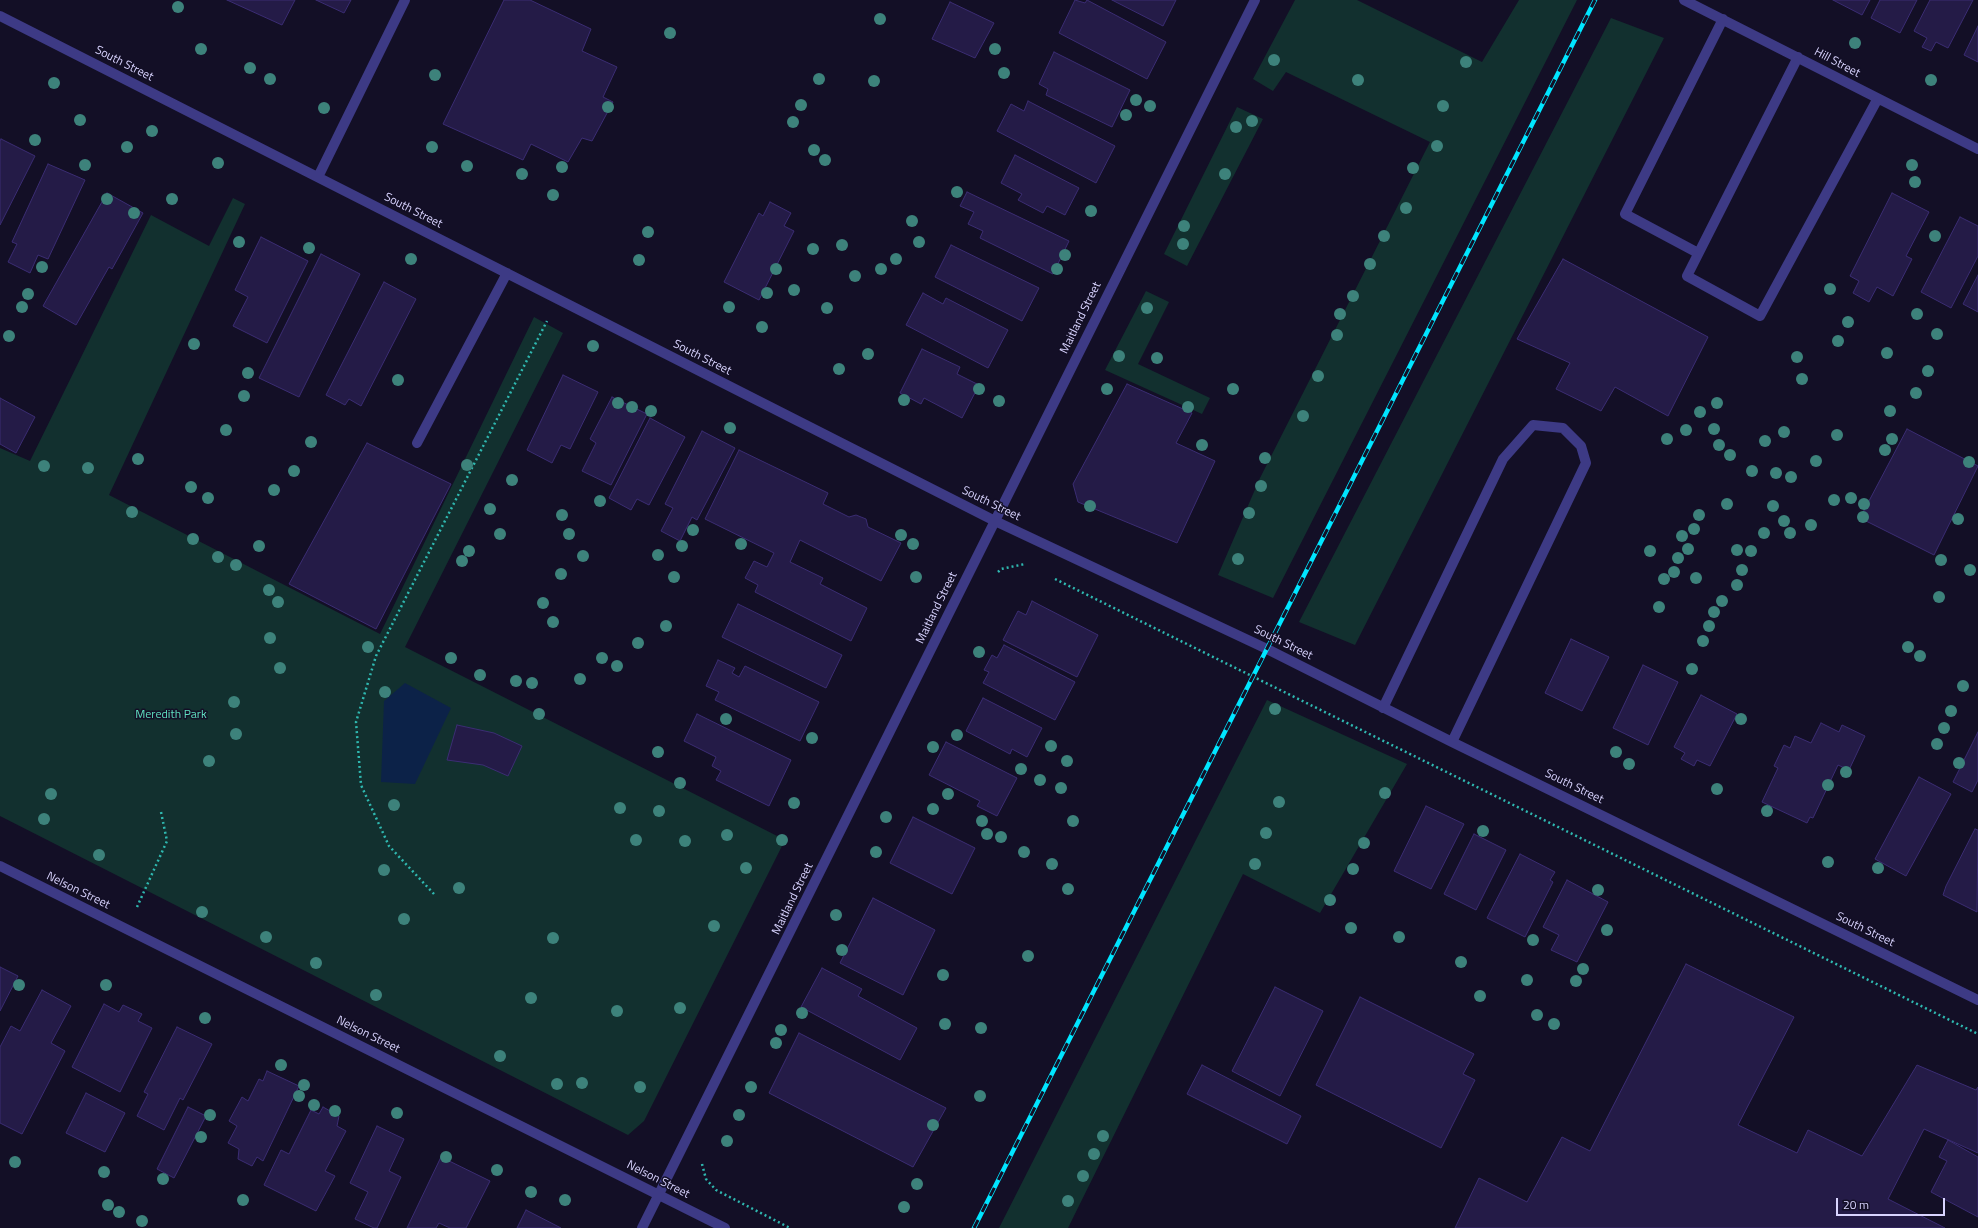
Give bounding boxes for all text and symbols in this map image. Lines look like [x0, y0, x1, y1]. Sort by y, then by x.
street label: South Street [92, 43, 156, 85]
street label: Hill Street [1812, 45, 1862, 81]
street label: South Street [381, 190, 445, 232]
street label: Maitland Street [1057, 280, 1105, 356]
street label: South Street [670, 337, 734, 379]
street label: South Street [959, 484, 1023, 524]
street label: Maitland Street [913, 570, 961, 646]
street label: South Street [1251, 623, 1315, 663]
park label: Meredith Park [135, 708, 207, 722]
street label: South Street [1542, 767, 1606, 807]
street label: Maitland Street [769, 861, 817, 937]
street label: Nelson Street [44, 869, 112, 913]
street label: South Street [1833, 910, 1897, 950]
street label: Nelson Street [334, 1013, 402, 1057]
street label: Nelson Street [624, 1158, 692, 1202]
scale bar [1838, 1190, 1947, 1216]
text: 20 m [1843, 1195, 1869, 1214]

